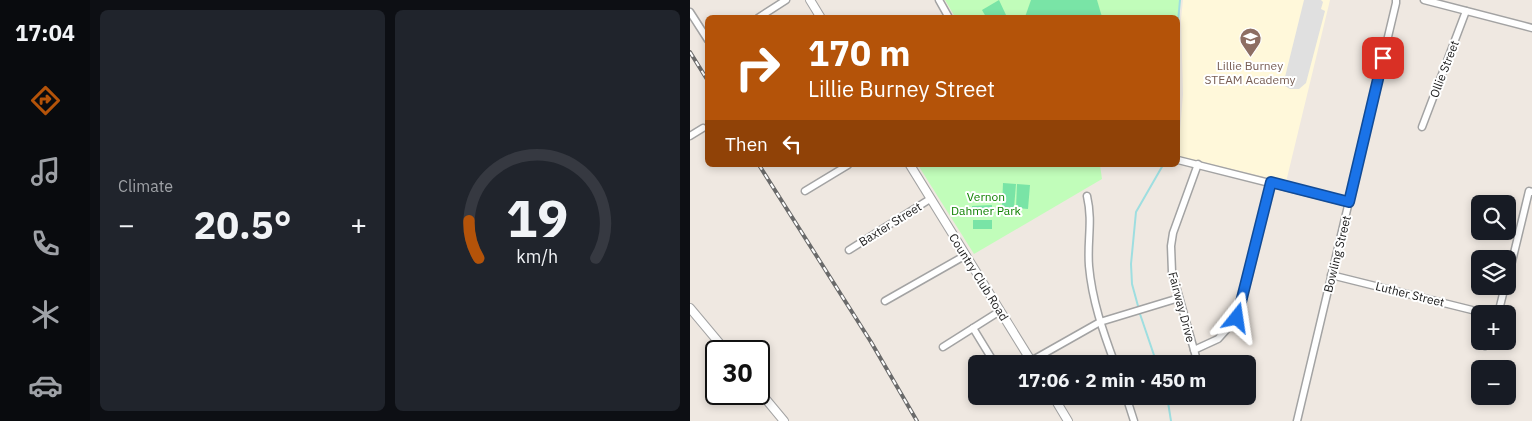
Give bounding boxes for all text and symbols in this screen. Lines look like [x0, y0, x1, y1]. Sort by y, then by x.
text: 17:04 [15, 18, 75, 47]
school or university icon: Lillie Burney STEAM Academy [1238, 26, 1262, 57]
text: 170 m [808, 30, 911, 76]
icon: right [725, 35, 790, 100]
pin [1362, 37, 1404, 79]
street label: Ollie Street [1426, 38, 1462, 100]
icon: arrive [1369, 44, 1397, 72]
place label: Lillie Burney STEAM Academy [1205, 58, 1296, 87]
text: Lillie Burney Street [808, 74, 995, 103]
icon: directions [28, 83, 63, 118]
icon: left [778, 130, 806, 158]
text: Then [725, 132, 768, 156]
icon: music [28, 154, 63, 189]
text: Climate [118, 176, 173, 196]
text: 19 [506, 184, 569, 251]
park label: Vernon Dahmer Park [951, 189, 1022, 218]
map controls [1471, 195, 1516, 405]
button: search [1471, 195, 1516, 240]
street label: Baxter Street [856, 199, 924, 249]
text: 20.5° [193, 200, 292, 249]
text: − [118, 206, 135, 243]
text: + [350, 206, 367, 243]
street label: Bowling Street [1320, 214, 1354, 294]
icon: phone [28, 226, 63, 261]
street label: Country Club Road [946, 231, 1012, 323]
text: km/h [517, 245, 559, 268]
button: layers [1471, 250, 1516, 295]
street label: Fairway Drive [1165, 270, 1199, 344]
street label: Luther Street [1374, 278, 1446, 310]
position arrow [1210, 291, 1262, 343]
icon: climate [28, 297, 63, 332]
button: + [1471, 305, 1516, 350]
speed limit sign: 30 [705, 340, 770, 405]
button: − [1471, 360, 1516, 405]
icon: car [28, 368, 63, 403]
text: 17:06 · 2 min · 450 m [1018, 368, 1206, 392]

